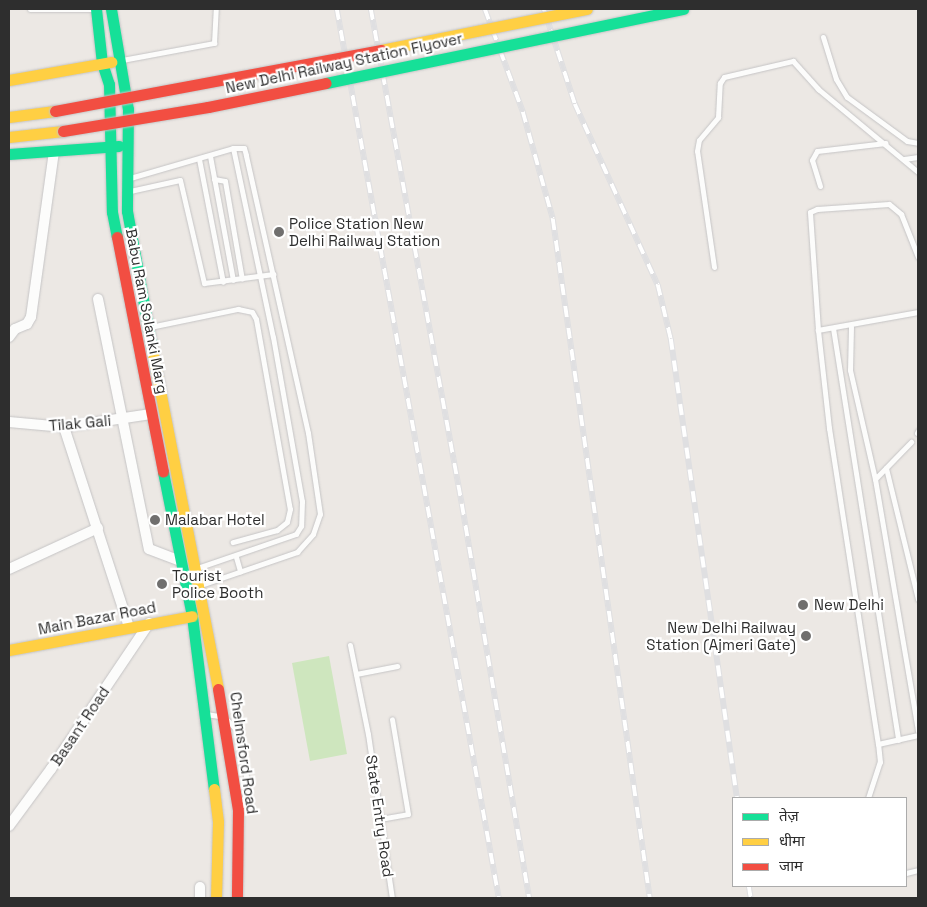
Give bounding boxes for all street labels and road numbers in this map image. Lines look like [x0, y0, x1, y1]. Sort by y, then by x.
street label: New Delhi Railway Station Flyover [224, 29, 464, 97]
street label: Babu Ram Solanki Marg [122, 227, 172, 395]
street label: Tilak Gali [48, 411, 112, 435]
street label: Main Bazar Road [37, 598, 157, 638]
street label: Basant Road [47, 683, 113, 769]
street label: Chelmsford Road [227, 691, 261, 815]
street label: State Entry Road [363, 754, 397, 878]

